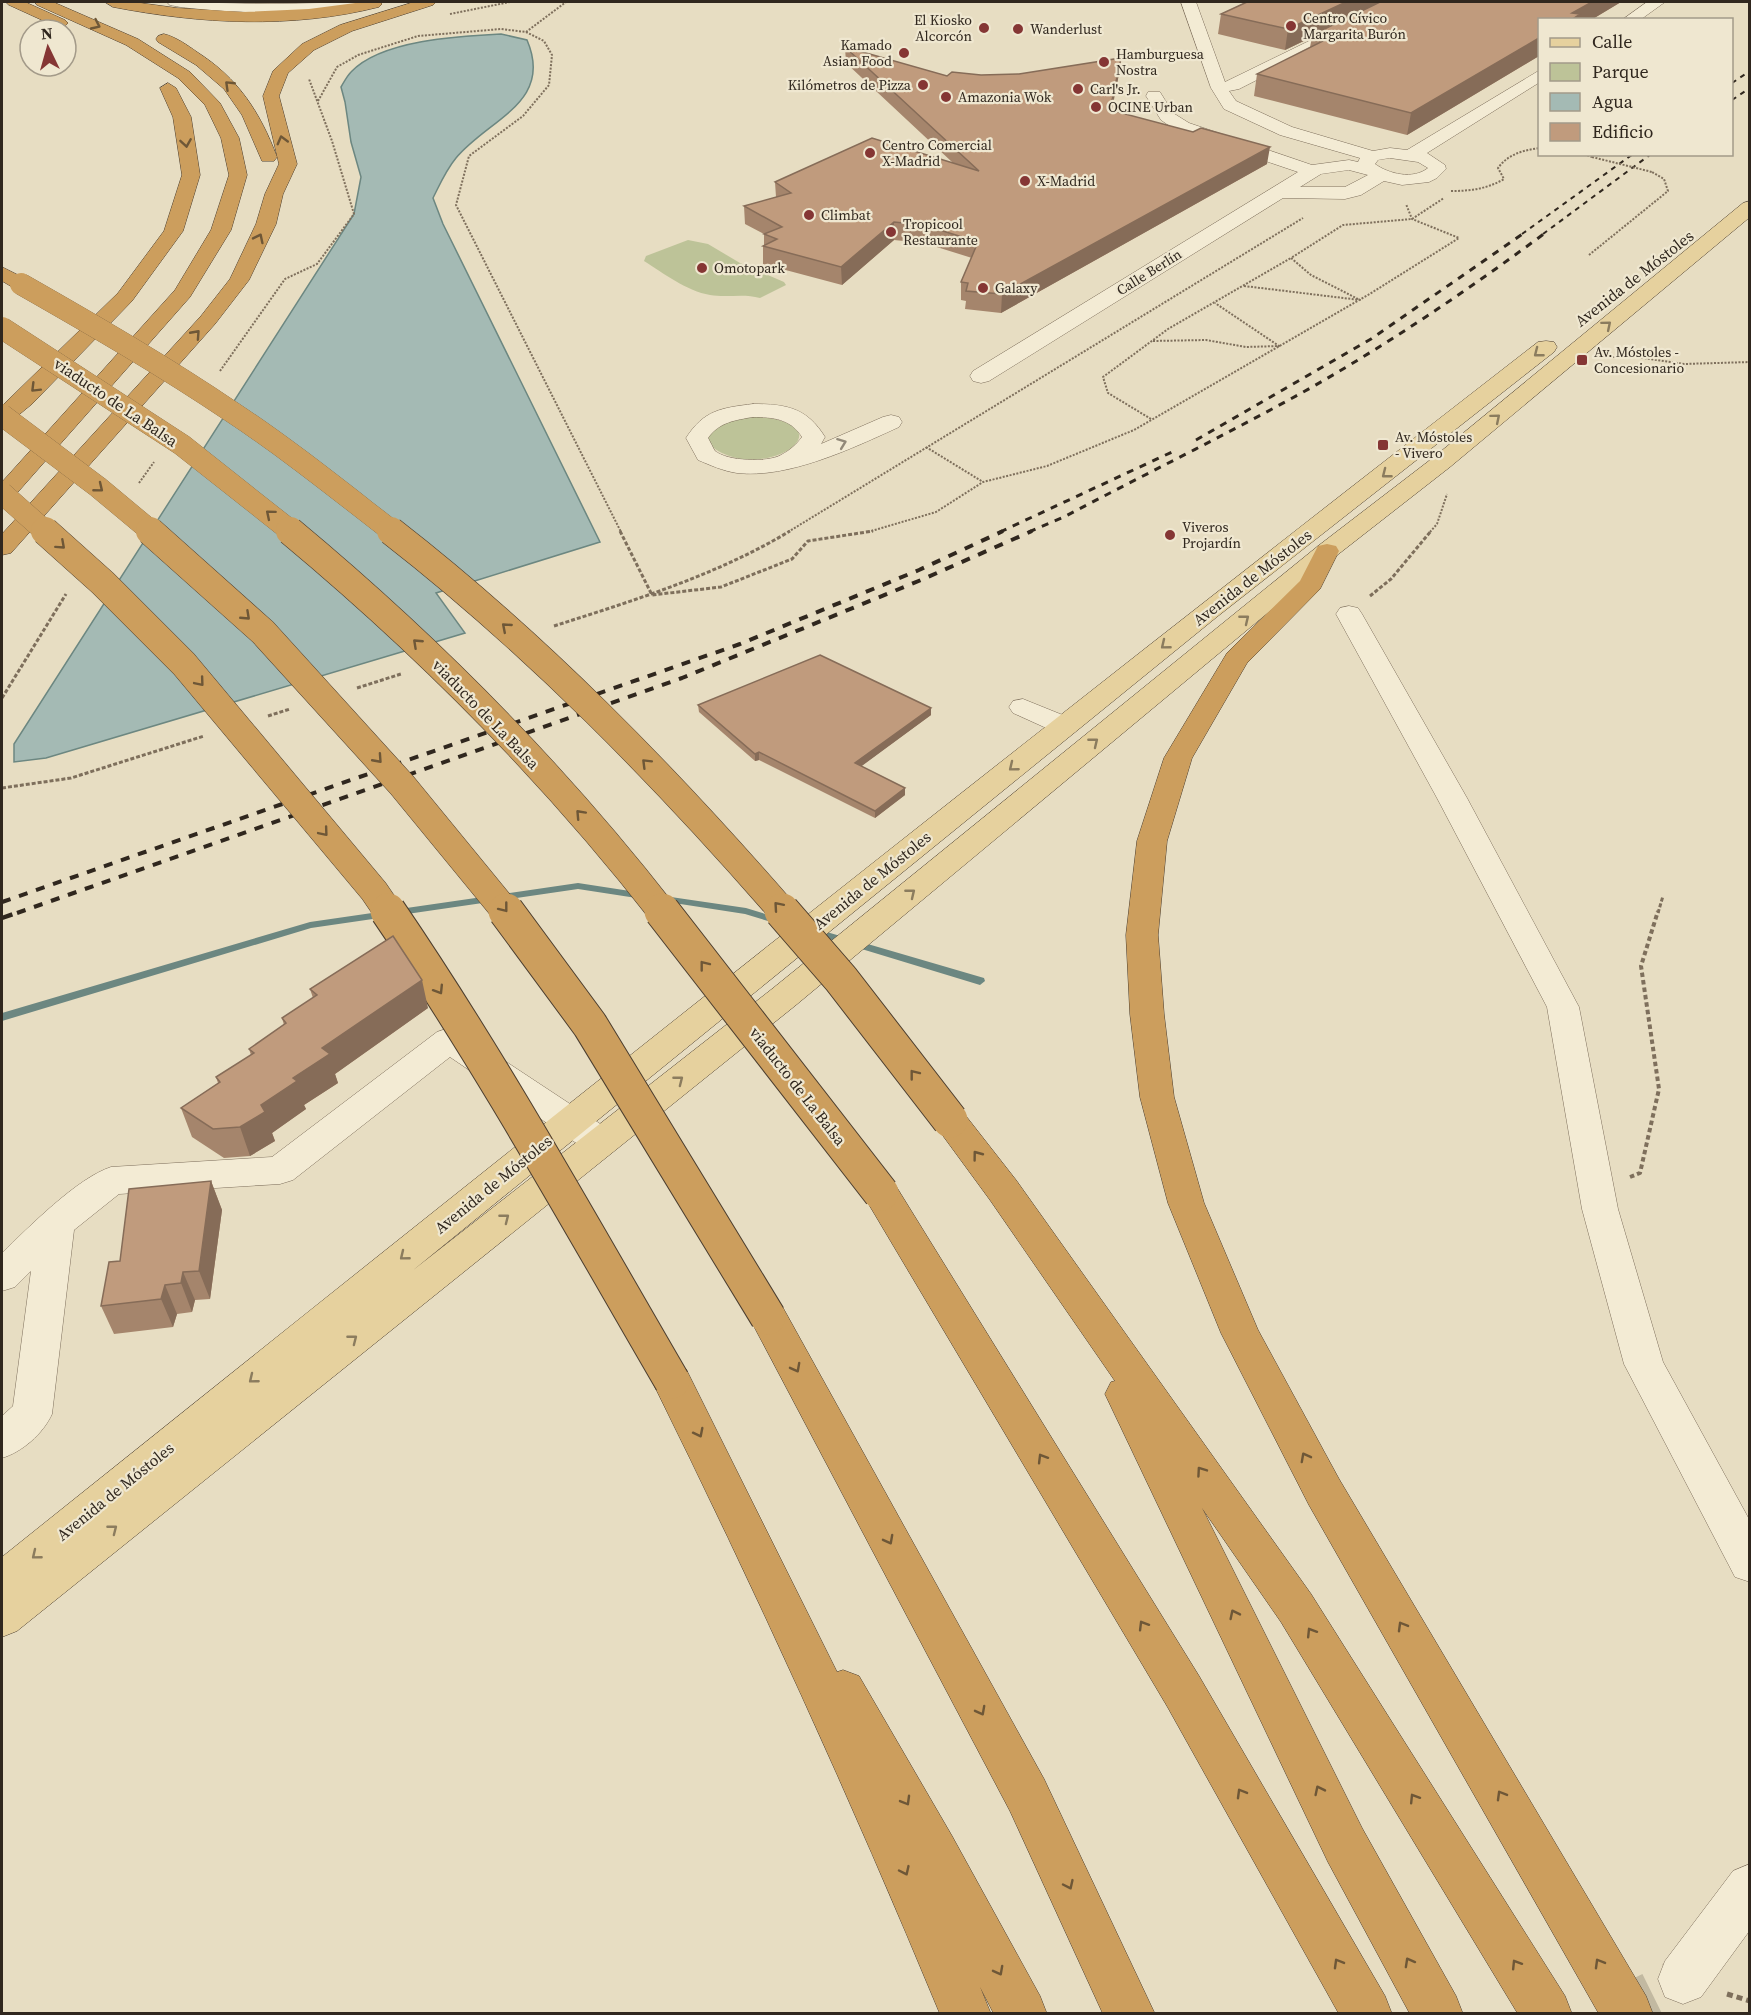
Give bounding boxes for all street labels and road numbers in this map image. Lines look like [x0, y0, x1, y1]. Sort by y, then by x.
street label: Avenida de Móstoles [1570, 225, 1698, 331]
street label: Calle Berlín [1113, 244, 1186, 300]
street label: viaducto de La Balsa [50, 352, 183, 452]
street label: Avenida de Móstoles [1188, 524, 1316, 630]
street label: viaducto de La Balsa [428, 654, 545, 774]
street label: Avenida de Móstoles [809, 826, 935, 934]
street label: viaducto de La Balsa [745, 1022, 852, 1151]
street label: Avenida de Móstoles [430, 1130, 556, 1238]
street label: Avenida de Móstoles [52, 1437, 178, 1545]

